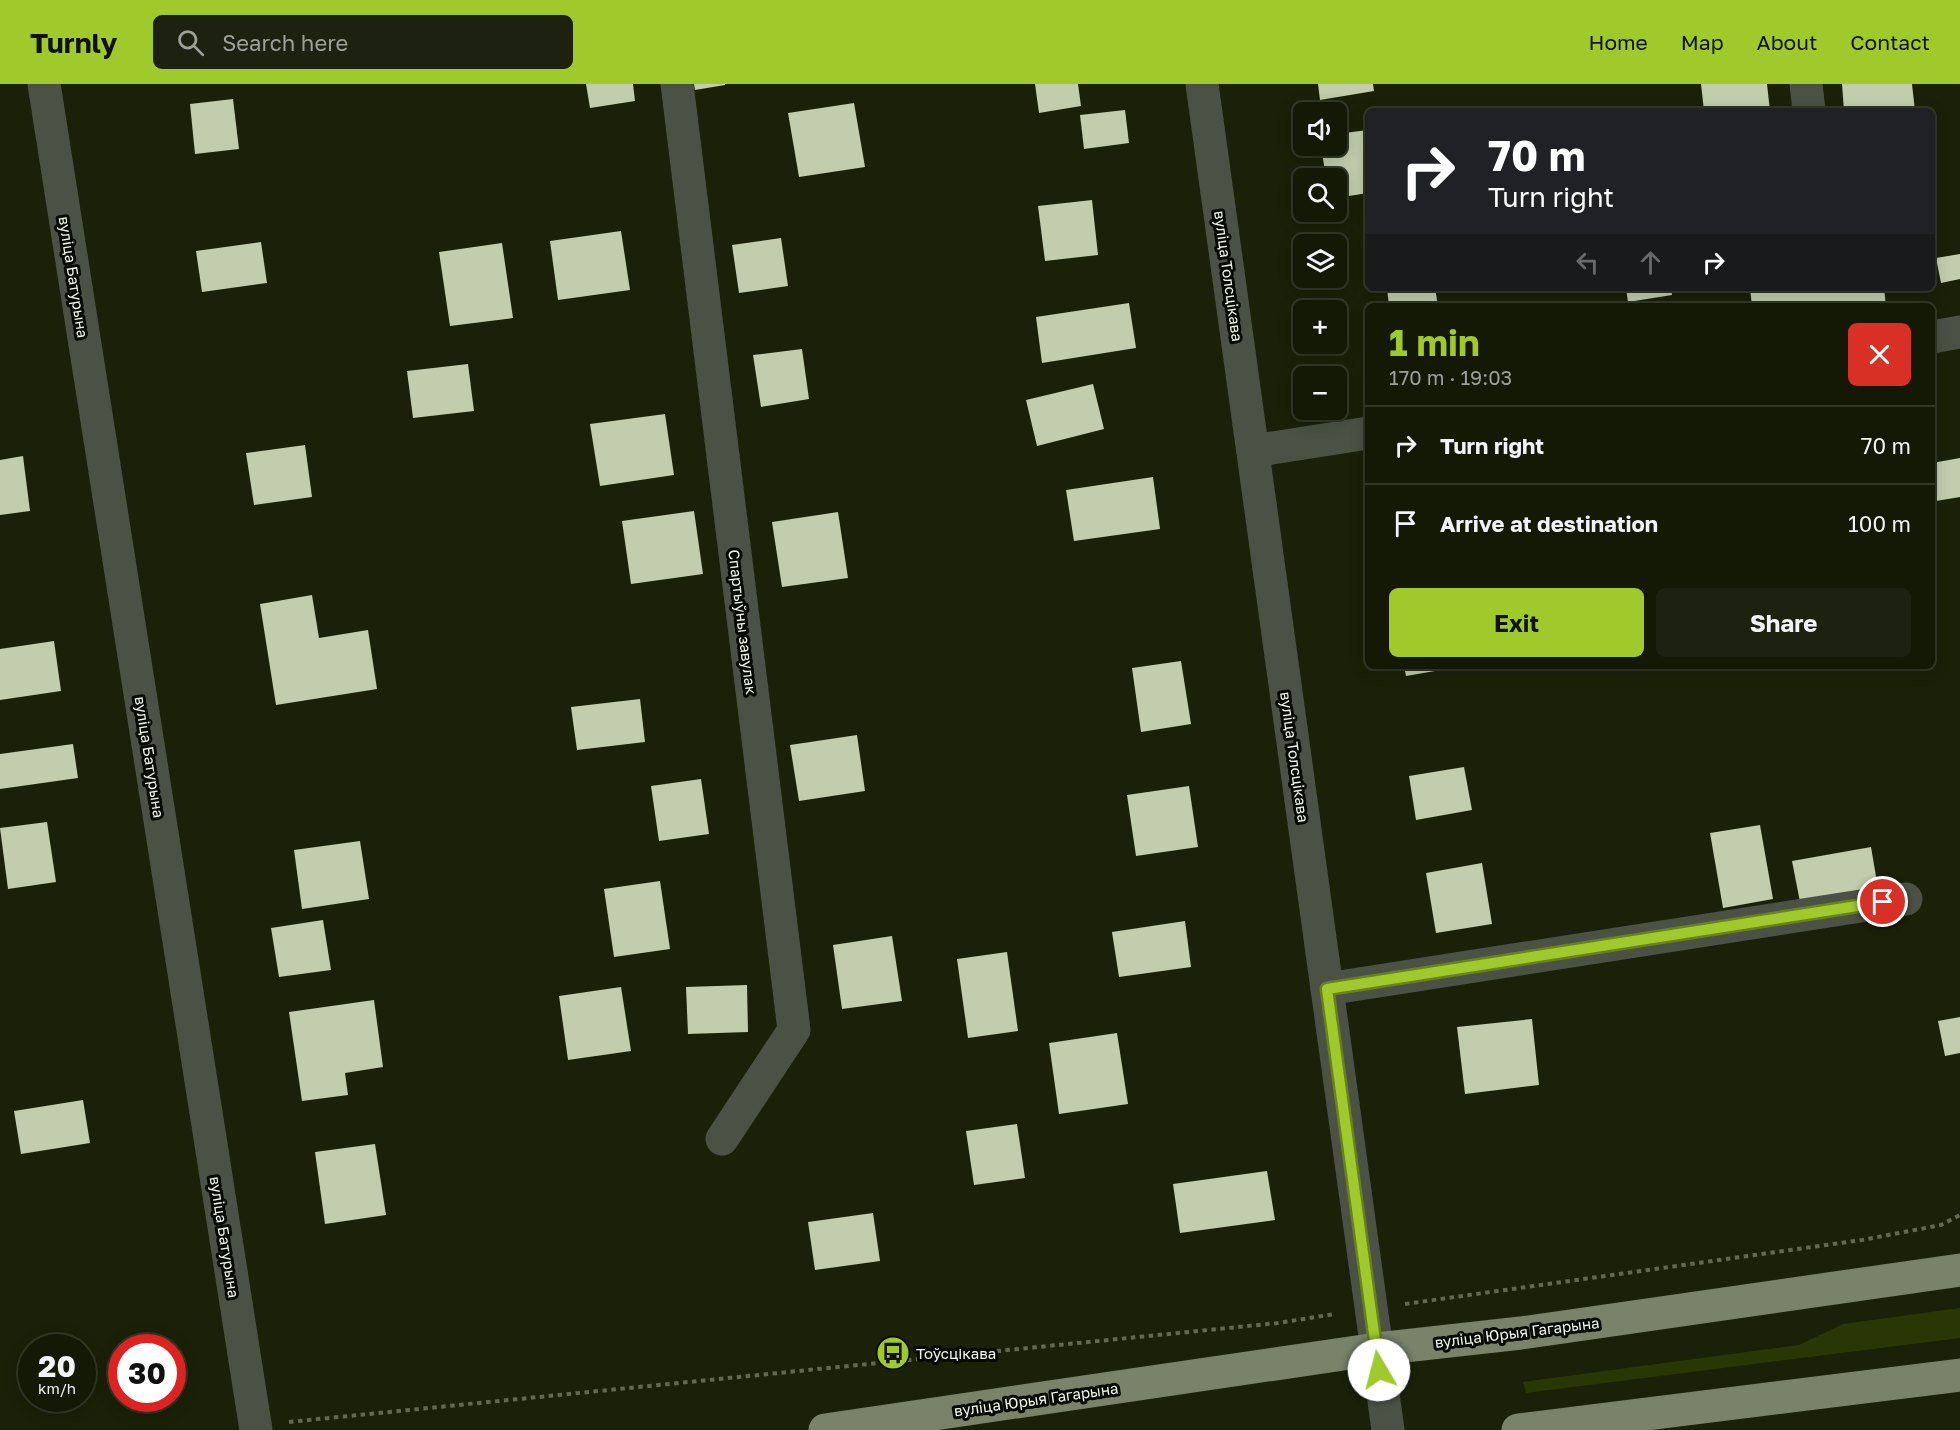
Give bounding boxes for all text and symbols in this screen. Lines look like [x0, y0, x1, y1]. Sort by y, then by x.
search box [153, 15, 573, 69]
text: Turnly [30, 26, 117, 59]
icon: search [174, 26, 207, 59]
text: Search here [222, 29, 348, 56]
text: Home [1588, 29, 1648, 55]
text: Map [1681, 29, 1724, 55]
text: About [1757, 29, 1817, 55]
text: Contact [1850, 29, 1930, 55]
map controls [1293, 102, 1347, 420]
button: sound [1293, 102, 1347, 156]
text: 70 m [1488, 130, 1585, 180]
icon: right [1389, 132, 1467, 210]
button: search [1293, 168, 1347, 222]
text: Turn right [1488, 181, 1614, 213]
street label: вуліца Толсцікава [1211, 210, 1247, 342]
street label: вуліца Батурына [55, 215, 93, 339]
button: layers [1293, 234, 1347, 288]
icon: left [1571, 246, 1604, 279]
icon: ahead [1634, 246, 1667, 279]
icon: right [1697, 246, 1730, 279]
button: + [1293, 300, 1347, 354]
text: 1 min [1389, 321, 1480, 364]
button: close [1848, 323, 1911, 386]
text: 170 m · 19:03 [1389, 365, 1512, 389]
button: − [1293, 366, 1347, 420]
icon: right [1389, 429, 1422, 462]
text: Turn right [1440, 432, 1544, 459]
text: 70 m [1861, 432, 1911, 459]
icon: arrive [1389, 507, 1422, 540]
text: Arrive at destination [1440, 510, 1658, 537]
text: 100 m [1848, 510, 1911, 537]
street label: Спартыўны завулак [725, 549, 761, 696]
button: Exit [1389, 588, 1644, 657]
button: Share [1656, 588, 1911, 657]
street label: вуліца Толсцікава [1277, 691, 1313, 823]
street label: вуліца Батурына [131, 695, 169, 819]
pin [1857, 876, 1908, 927]
icon: arrive [1866, 885, 1899, 918]
street label: вуліца Батурына [206, 1175, 244, 1299]
street label: вуліца Юрыя Гагарына [1434, 1313, 1600, 1351]
speed limit sign: 30 [108, 1334, 186, 1412]
bus stop icon: Тоўсцікава [875, 1335, 911, 1371]
position arrow [1347, 1338, 1411, 1402]
place label: Тоўсцікава [916, 1344, 996, 1362]
text: 20 [38, 1348, 76, 1384]
text: km/h [38, 1379, 76, 1397]
street label: вуліца Юрыя Гагарына [953, 1379, 1119, 1419]

